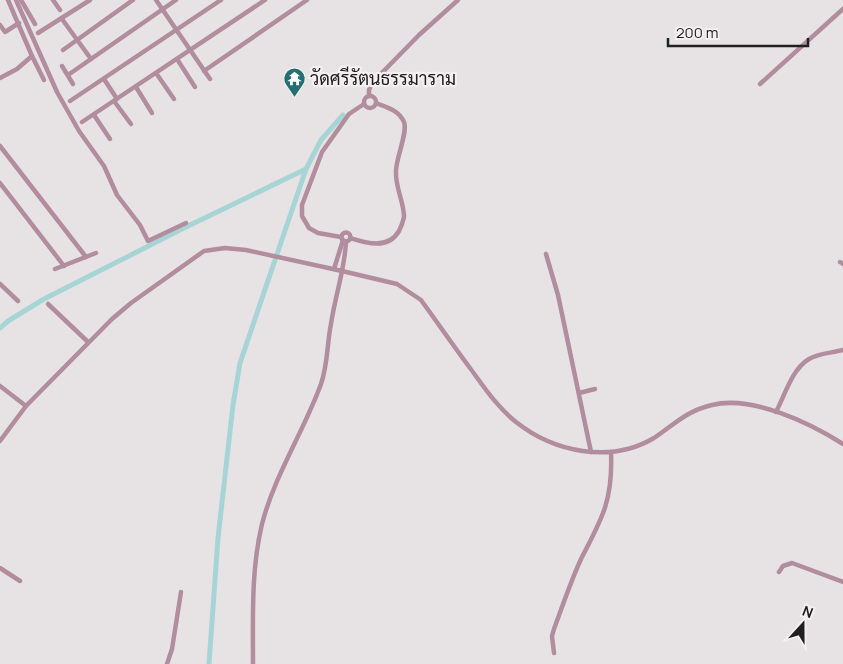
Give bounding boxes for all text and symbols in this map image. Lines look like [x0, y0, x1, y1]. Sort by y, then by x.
scale bar [668, 15, 808, 47]
text: 200 m [676, 22, 719, 43]
temple icon: วัดศรีรัตนธรรมาราม [282, 66, 306, 97]
place label: วัดศรีรัตนธรรมาราม [310, 66, 456, 90]
north arrow [778, 599, 828, 649]
text: N [800, 601, 816, 622]

